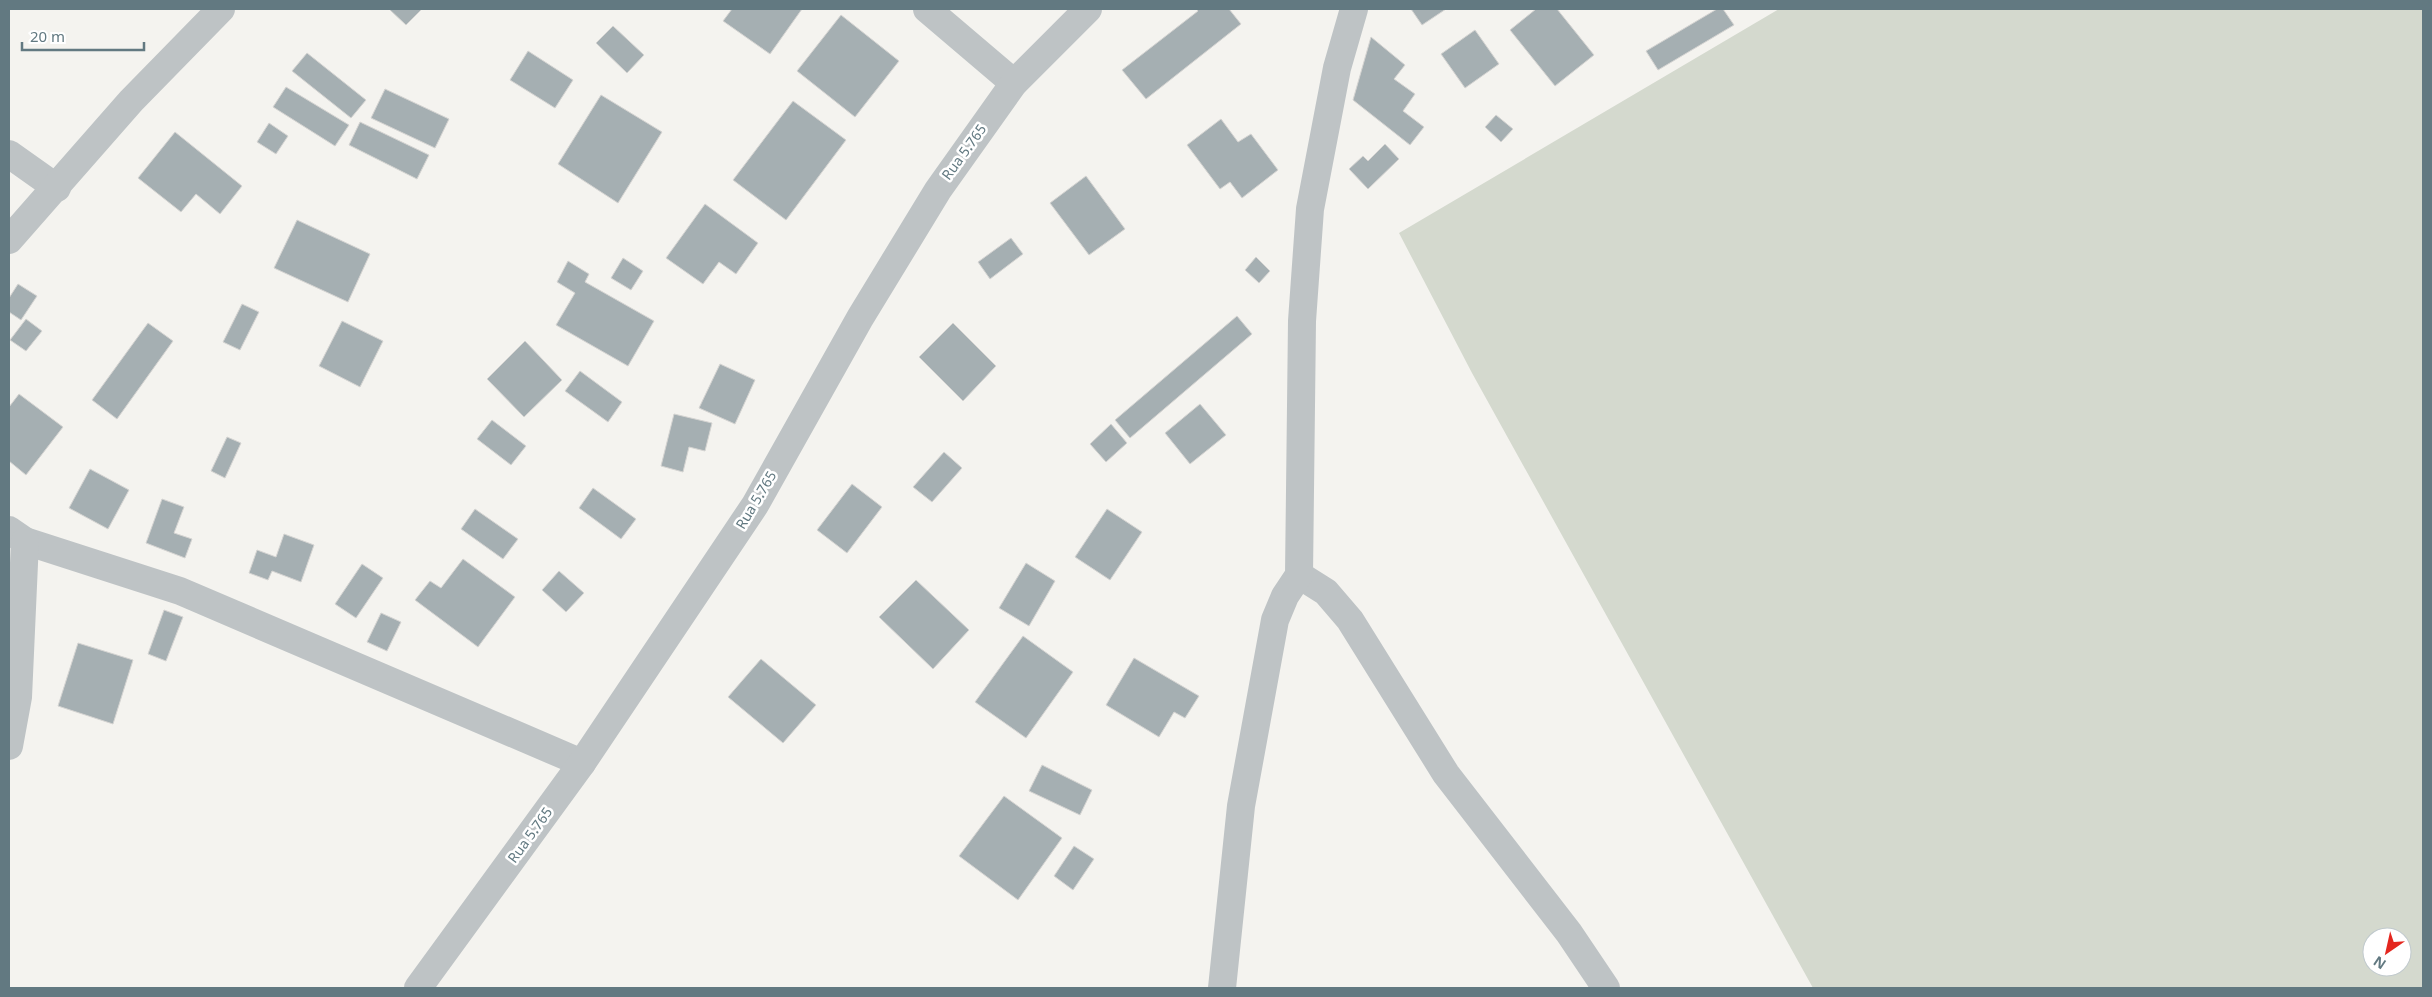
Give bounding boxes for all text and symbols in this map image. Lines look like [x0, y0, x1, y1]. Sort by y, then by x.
scale bar [22, 20, 145, 52]
text: 20 m [30, 26, 65, 46]
street label: Rua 5.765 [937, 120, 990, 183]
street label: Rua 5.765 [731, 467, 780, 532]
street label: Rua 5.765 [503, 803, 556, 866]
north arrow [2362, 927, 2412, 977]
text: N [2369, 952, 2389, 974]

